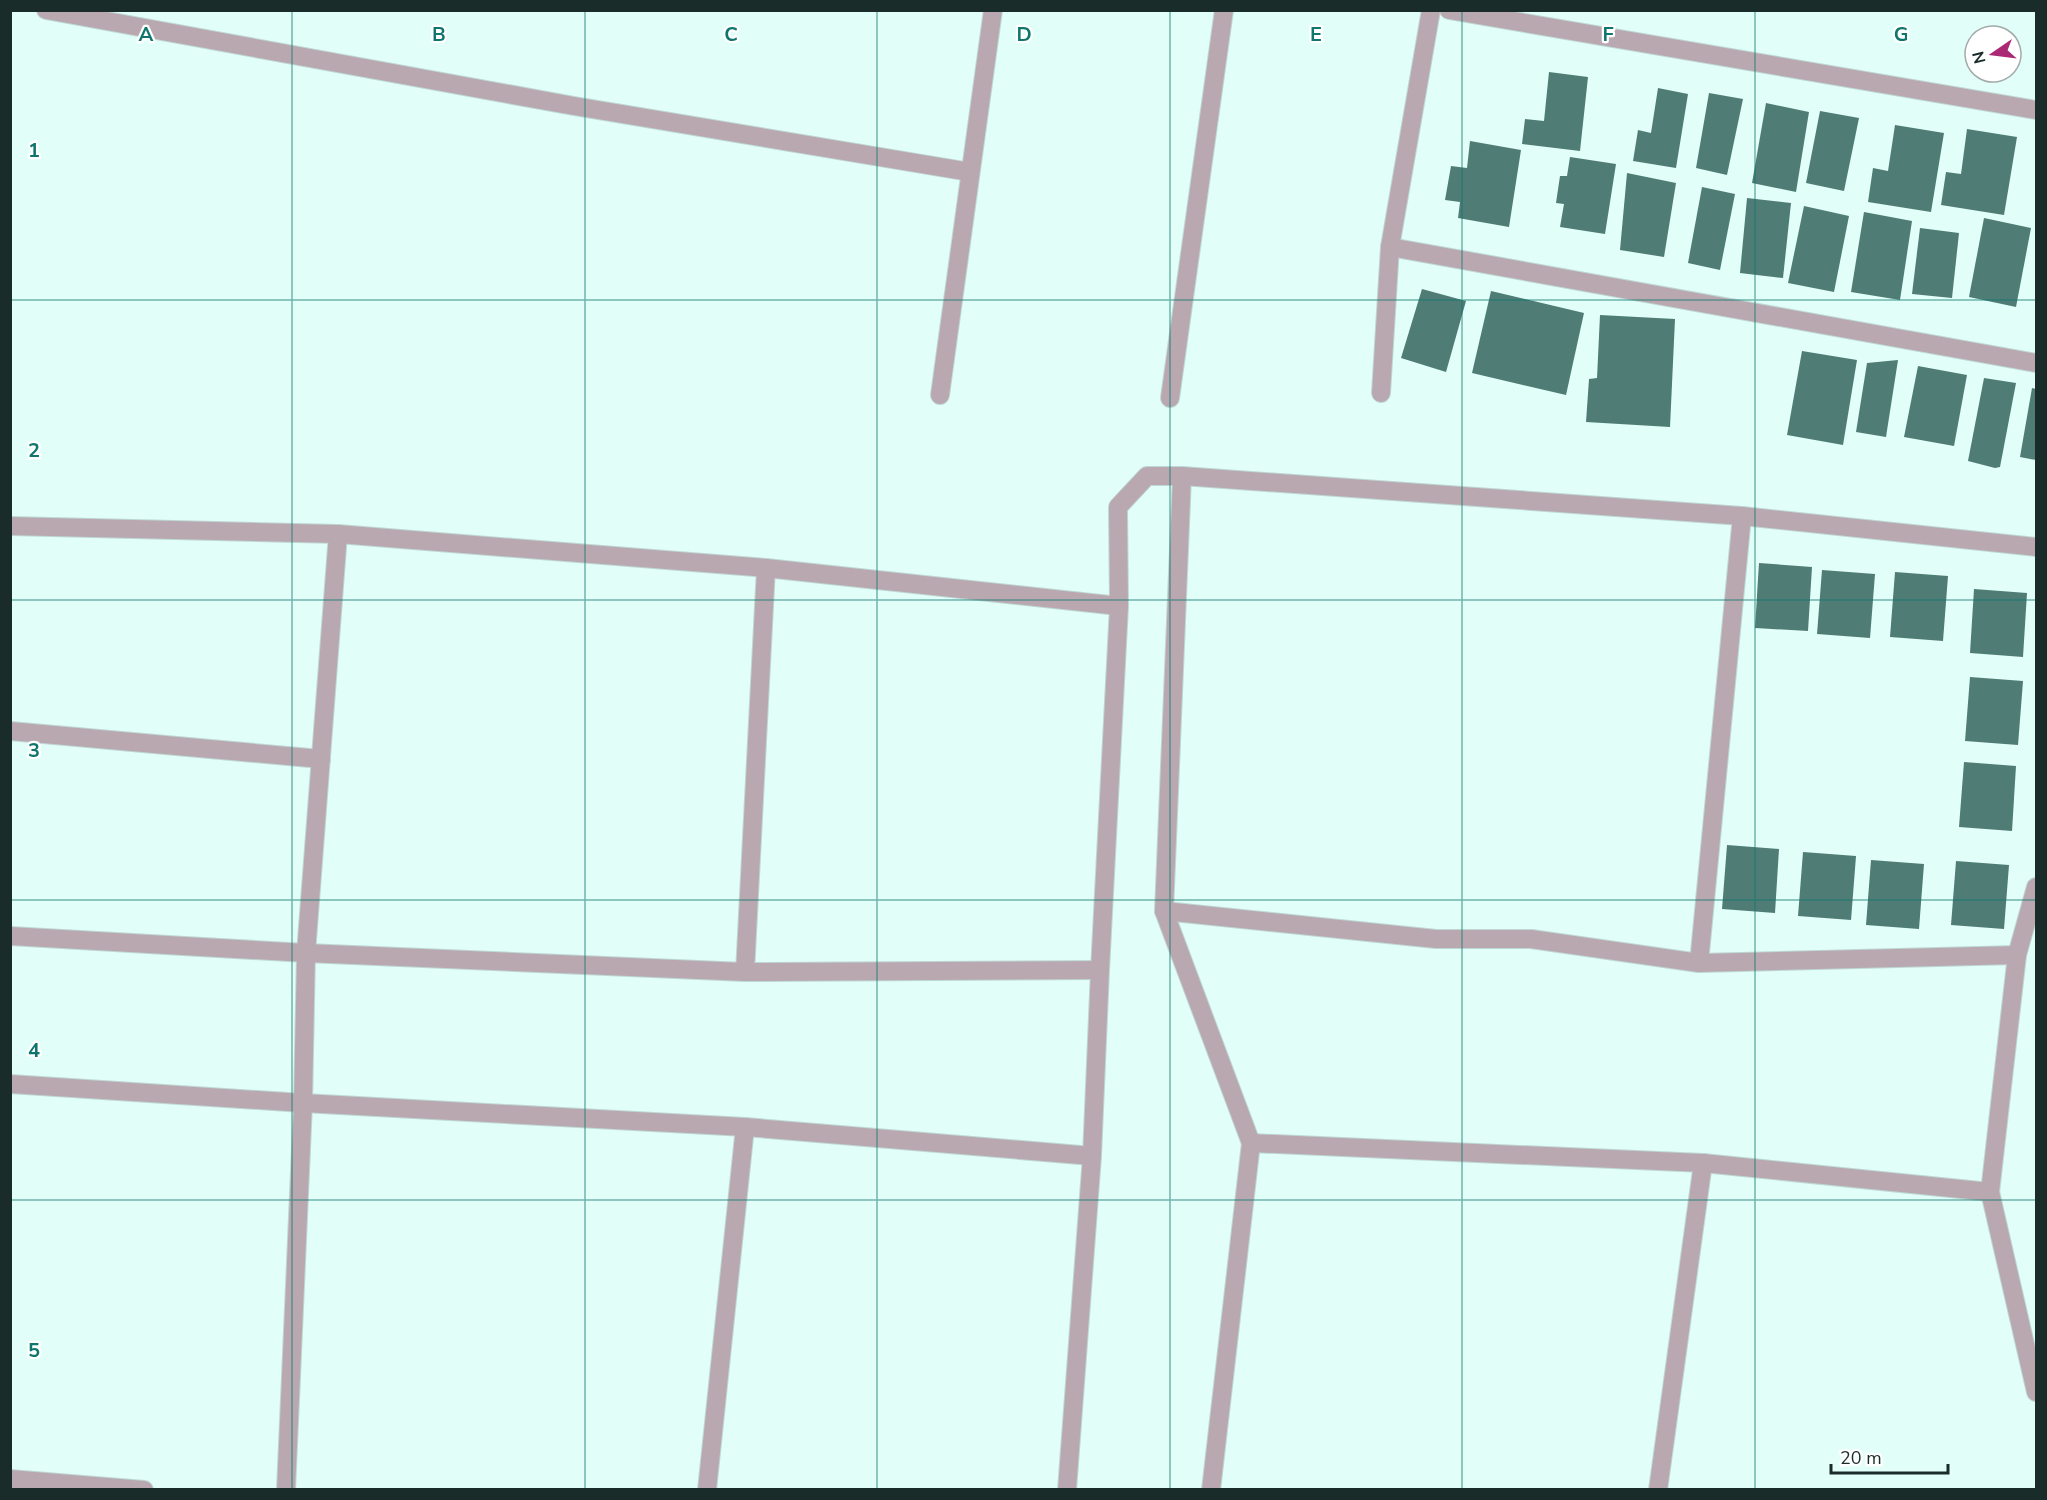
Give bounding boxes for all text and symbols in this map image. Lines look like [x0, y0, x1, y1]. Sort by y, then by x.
text: A [139, 21, 154, 48]
text: B [432, 21, 446, 48]
text: C [724, 21, 738, 48]
text: D [1016, 21, 1032, 48]
text: E [1310, 21, 1322, 48]
text: F [1602, 21, 1614, 48]
text: G [1894, 21, 1908, 48]
north arrow [1963, 24, 2023, 84]
text: N [1967, 49, 1992, 66]
text: 1 [28, 137, 40, 164]
text: 2 [28, 437, 40, 464]
text: 3 [28, 737, 40, 764]
text: 4 [28, 1037, 40, 1064]
text: 5 [28, 1337, 40, 1364]
scale bar [1831, 1437, 1948, 1475]
text: 20 m [1840, 1446, 1882, 1470]

